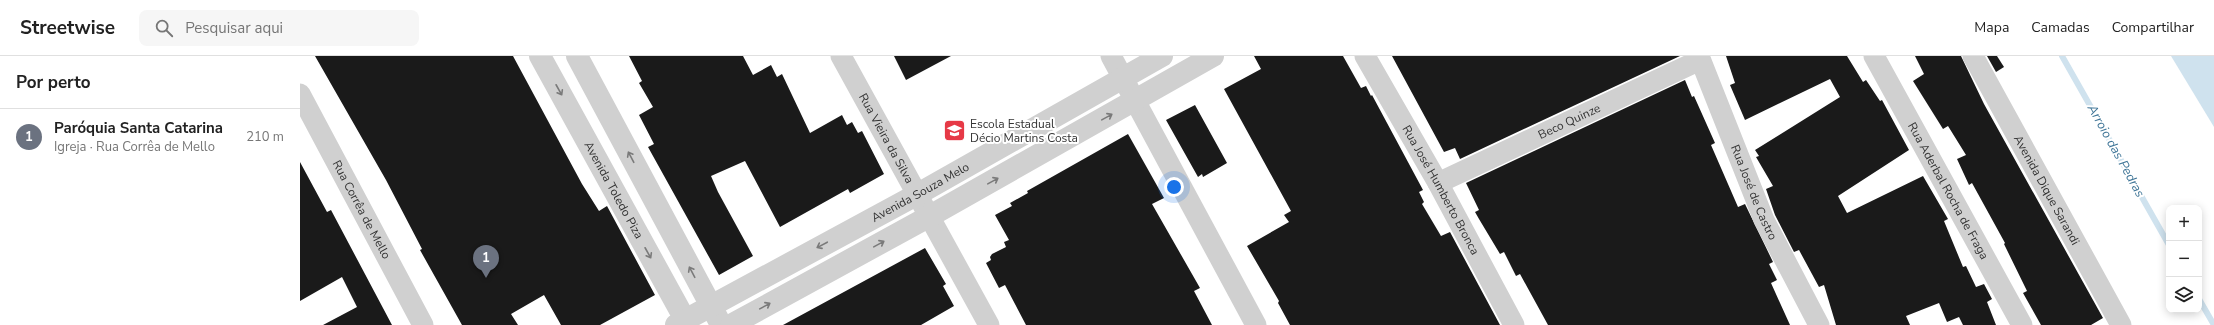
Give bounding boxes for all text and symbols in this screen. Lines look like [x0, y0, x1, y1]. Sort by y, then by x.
search box [139, 10, 419, 46]
text: Streetwise [20, 15, 115, 41]
icon: search [153, 17, 175, 39]
text: Pesquisar aqui [185, 18, 283, 38]
text: Mapa [1974, 18, 2009, 37]
text: Camadas [2031, 18, 2090, 37]
text: Compartilhar [2112, 18, 2194, 37]
text: Por perto [16, 71, 91, 94]
one-way arrow [556, 84, 563, 96]
street label: Rua Vieira da Silva [855, 90, 918, 186]
street label: Beco Quinze [1535, 100, 1603, 143]
water label: Arroio das Pedras [2082, 100, 2149, 201]
one-way arrow [1100, 113, 1112, 121]
place label: Escola Estadual Décio Martins Costa [970, 116, 1078, 146]
text: Paróquia Santa Catarina [54, 118, 223, 138]
school or university icon: Escola Estadual Décio Martins Costa [941, 118, 967, 144]
street label: Rua Aderbal Rocha de Fraga [1904, 120, 1992, 262]
street label: Rua José Humberto Bronca [1398, 122, 1483, 258]
text: 1 [25, 128, 33, 146]
text: 210 m [246, 128, 284, 146]
street label: Avenida Dique Sarandi [2010, 132, 2083, 248]
text: Igreja · Rua Corrêa de Mello [54, 138, 215, 156]
street label: Avenida Toledo Piza [580, 138, 647, 242]
street label: Rua José de Castro [1727, 142, 1781, 243]
one-way arrow [627, 151, 634, 163]
street label: Rua Corrêa de Mello [329, 157, 395, 262]
street label: Avenida Souza Melo [868, 159, 972, 226]
one-way arrow [987, 176, 999, 184]
your location [1164, 177, 1184, 197]
map controls [2166, 205, 2202, 313]
button: + [2166, 205, 2202, 241]
one-way arrow [873, 239, 885, 247]
button: − [2166, 241, 2202, 277]
one-way arrow [817, 242, 829, 250]
pin: 1 [473, 245, 499, 278]
one-way arrow [645, 247, 653, 259]
one-way arrow [688, 266, 695, 278]
button: layers [2166, 277, 2202, 313]
one-way arrow [759, 302, 771, 310]

